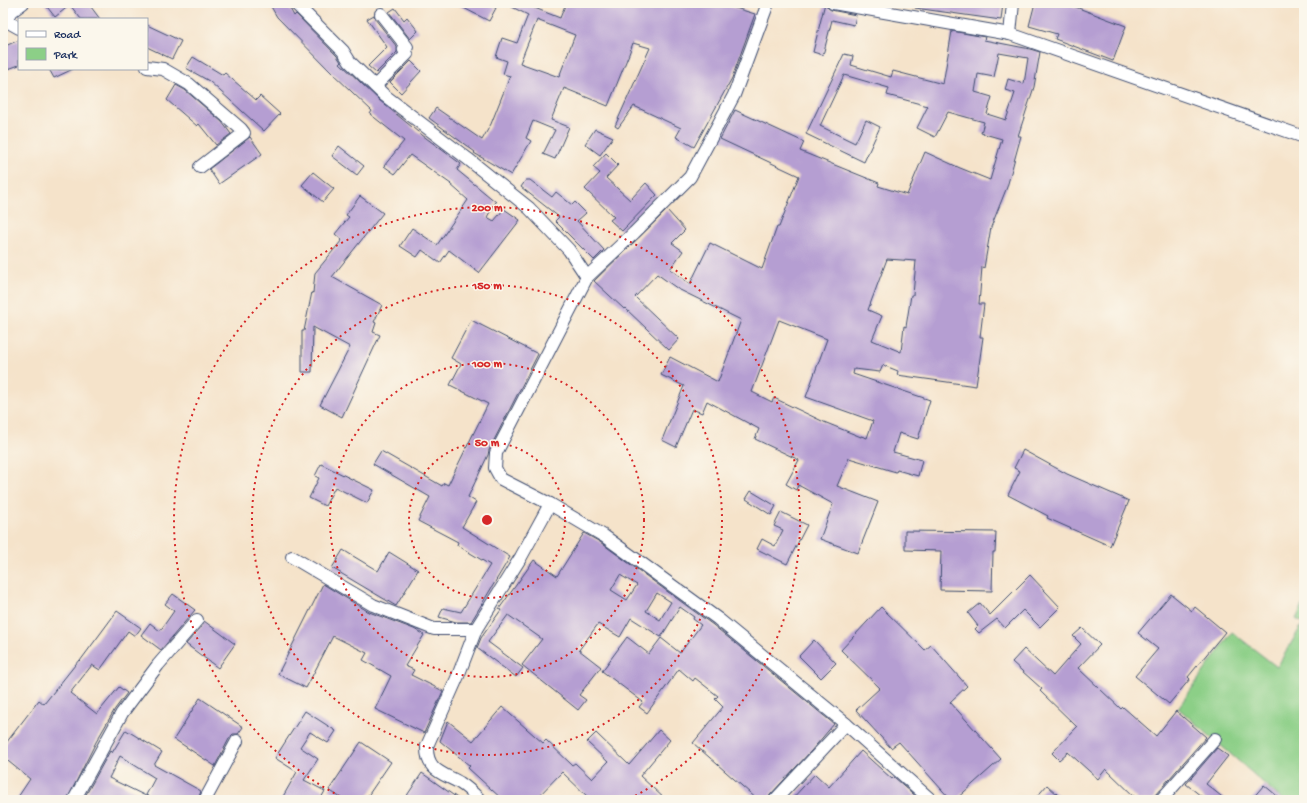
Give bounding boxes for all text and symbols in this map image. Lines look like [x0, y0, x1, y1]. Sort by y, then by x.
legend [18, 18, 148, 70]
text: Road [54, 29, 81, 43]
text: Park [53, 49, 79, 63]
text: 200 m [472, 202, 503, 216]
text: 150 m [471, 280, 502, 294]
text: 100 m [471, 358, 502, 372]
text: 50 m [475, 437, 500, 451]
centre of rings [480, 513, 494, 527]

